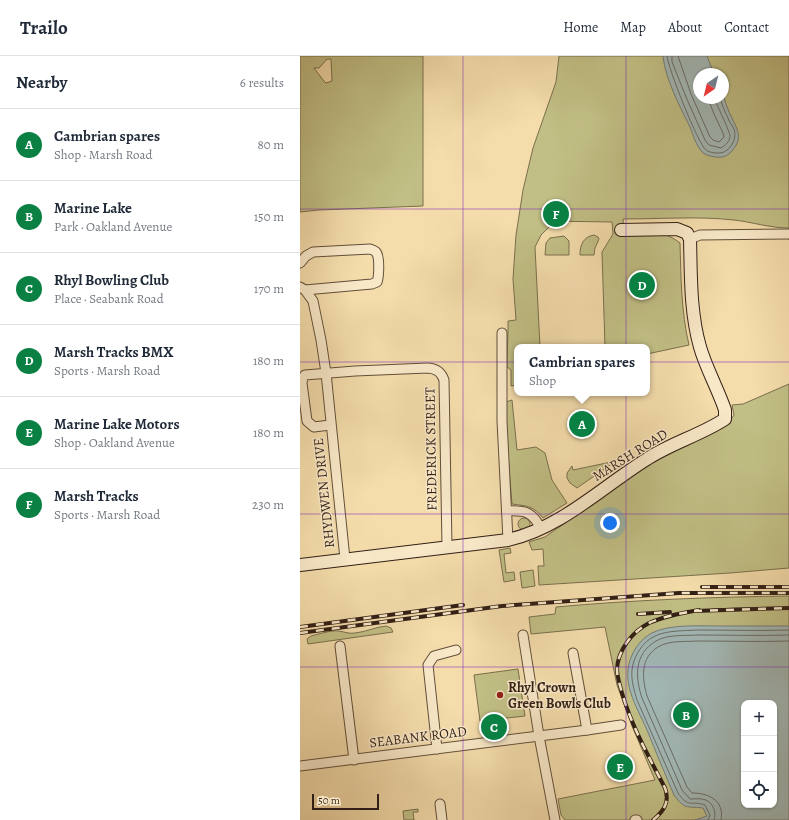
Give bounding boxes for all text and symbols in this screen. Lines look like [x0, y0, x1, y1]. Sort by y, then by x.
text: Trailo [20, 15, 68, 41]
text: Home [563, 18, 598, 37]
text: Map [620, 18, 646, 37]
text: About [668, 18, 702, 37]
text: Contact [724, 18, 769, 37]
north arrow [693, 68, 729, 104]
text: Nearby [16, 71, 67, 94]
text: 6 results [240, 74, 284, 91]
text: Cambrian spares [54, 126, 160, 146]
text: A [25, 136, 33, 153]
text: 80 m [257, 136, 284, 153]
text: Shop · Marsh Road [54, 146, 153, 163]
text: Marine Lake [54, 198, 132, 218]
pin: F [543, 199, 569, 229]
text: B [25, 208, 33, 225]
text: 150 m [254, 208, 284, 225]
text: Park · Oakland Avenue [54, 218, 172, 235]
text: Rhyl Bowling Club [54, 270, 169, 290]
pin: D [629, 270, 655, 300]
text: C [25, 280, 33, 297]
text: 170 m [254, 280, 284, 297]
text: Place · Seabank Road [54, 290, 164, 307]
text: Marsh Tracks BMX [54, 342, 173, 362]
popup [514, 344, 650, 396]
text: D [24, 352, 34, 369]
text: 180 m [253, 352, 284, 369]
text: Cambrian spares [529, 352, 635, 372]
text: Sports · Marsh Road [54, 362, 160, 379]
text: Shop [529, 372, 556, 389]
street label: FREDERICK STREET [420, 387, 442, 511]
pin: A [569, 409, 595, 439]
text: Marine Lake Motors [54, 414, 180, 434]
text: E [25, 424, 33, 441]
text: 180 m [253, 424, 284, 441]
street label: MARSH ROAD [589, 424, 671, 486]
text: Shop · Oakland Avenue [54, 434, 175, 451]
street label: RHYDWEN DRIVE [309, 437, 339, 549]
text: Marsh Tracks [54, 486, 139, 506]
text: F [26, 496, 32, 513]
text: 230 m [252, 496, 284, 513]
text: Sports · Marsh Road [54, 506, 160, 523]
your location [600, 513, 620, 533]
place label: Rhyl Crown Green Bowls Club [508, 678, 611, 713]
marker: Rhyl Crown Green Bowls Club [495, 690, 505, 700]
pin: B [673, 700, 699, 730]
map controls [741, 700, 777, 808]
button: + [741, 700, 777, 736]
pin: C [481, 712, 507, 742]
street label: SEABANK ROAD [368, 722, 468, 752]
button: − [741, 736, 777, 772]
pin: E [607, 752, 633, 782]
button: locate [741, 772, 777, 808]
scale bar [312, 792, 379, 811]
text: 50 m [318, 793, 340, 808]

